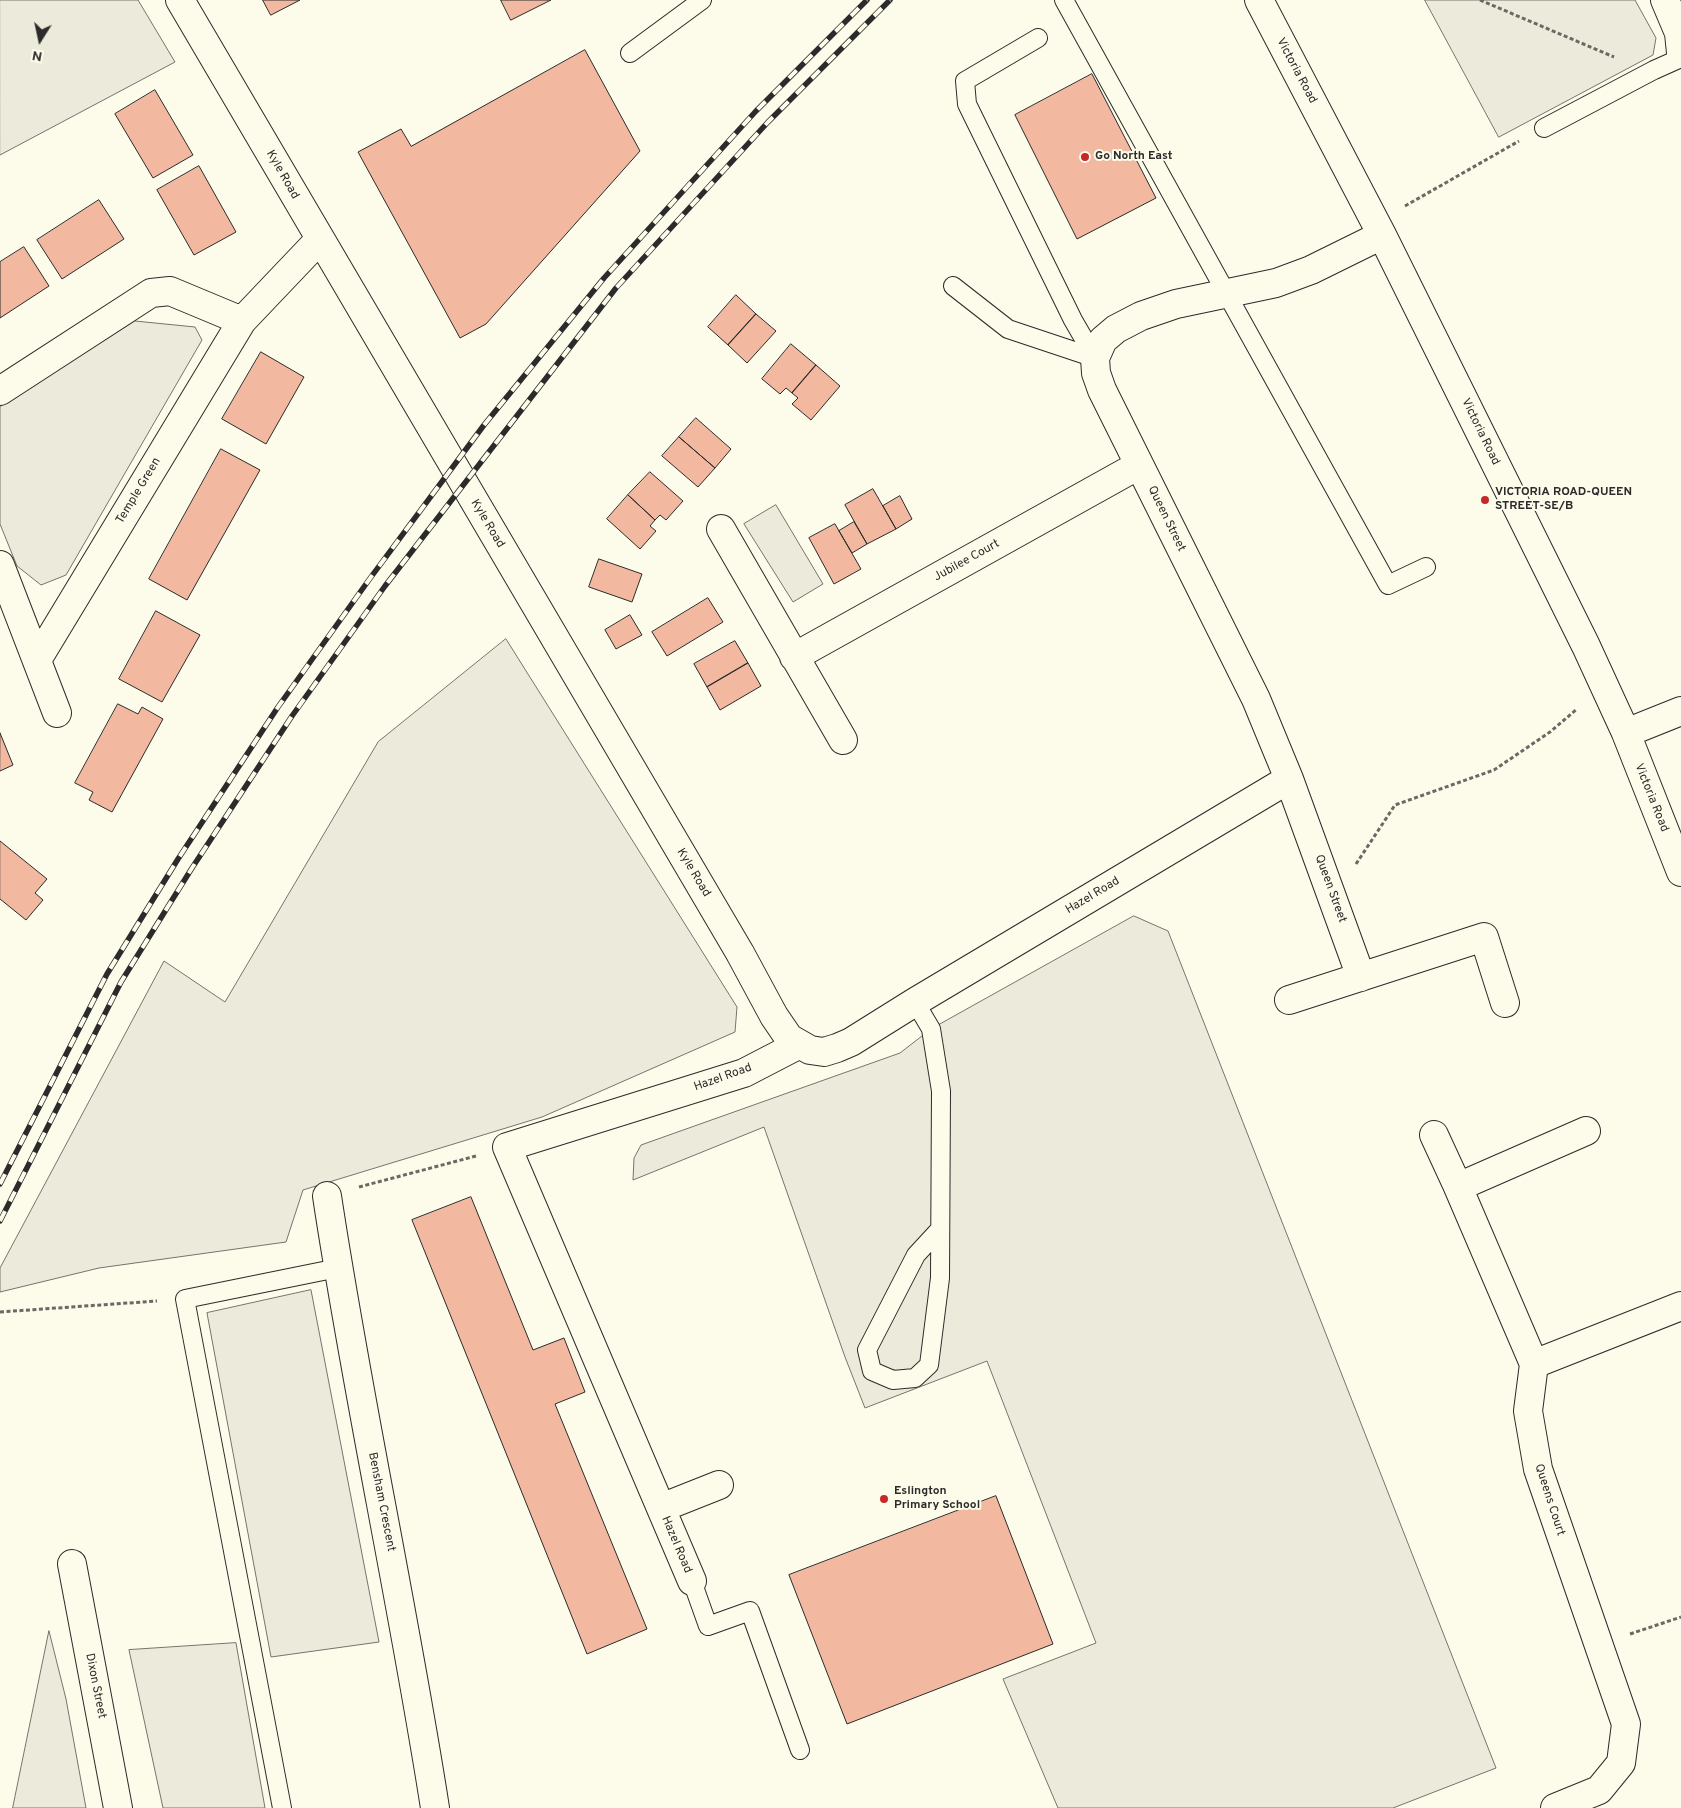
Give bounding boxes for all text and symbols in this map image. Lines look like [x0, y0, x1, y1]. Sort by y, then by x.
north arrow [15, 15, 65, 65]
street label: Victoria Road [1273, 36, 1319, 106]
text: N [31, 46, 44, 65]
street label: Kyle Road [262, 148, 302, 202]
place label: Go North East [1095, 150, 1172, 164]
marker: Go North East [1079, 151, 1091, 163]
street label: Victoria Road [1458, 396, 1502, 468]
street label: Temple Green [114, 455, 164, 527]
street label: Queen Street [1144, 484, 1188, 554]
place label: VICTORIA ROAD-QUEEN STREET-SE/B [1495, 486, 1632, 514]
marker: VICTORIA ROAD-QUEEN STREET-SE/B [1479, 494, 1491, 506]
street label: Kyle Road [467, 497, 507, 551]
street label: Jubilee Court [932, 537, 1002, 585]
street label: Victoria Road [1631, 762, 1671, 834]
street label: Kyle Road [673, 846, 713, 900]
street label: Queen Street [1311, 853, 1349, 925]
street label: Hazel Road [1063, 874, 1123, 918]
street label: Hazel Road [692, 1061, 754, 1095]
street label: Bensham Crescent [364, 1451, 398, 1553]
street label: Queens Court [1531, 1462, 1567, 1538]
place label: Eslington Primary School [894, 1485, 980, 1513]
marker: Eslington Primary School [878, 1493, 890, 1505]
street label: Hazel Road [658, 1514, 694, 1576]
street label: Dixon Street [82, 1652, 108, 1720]

